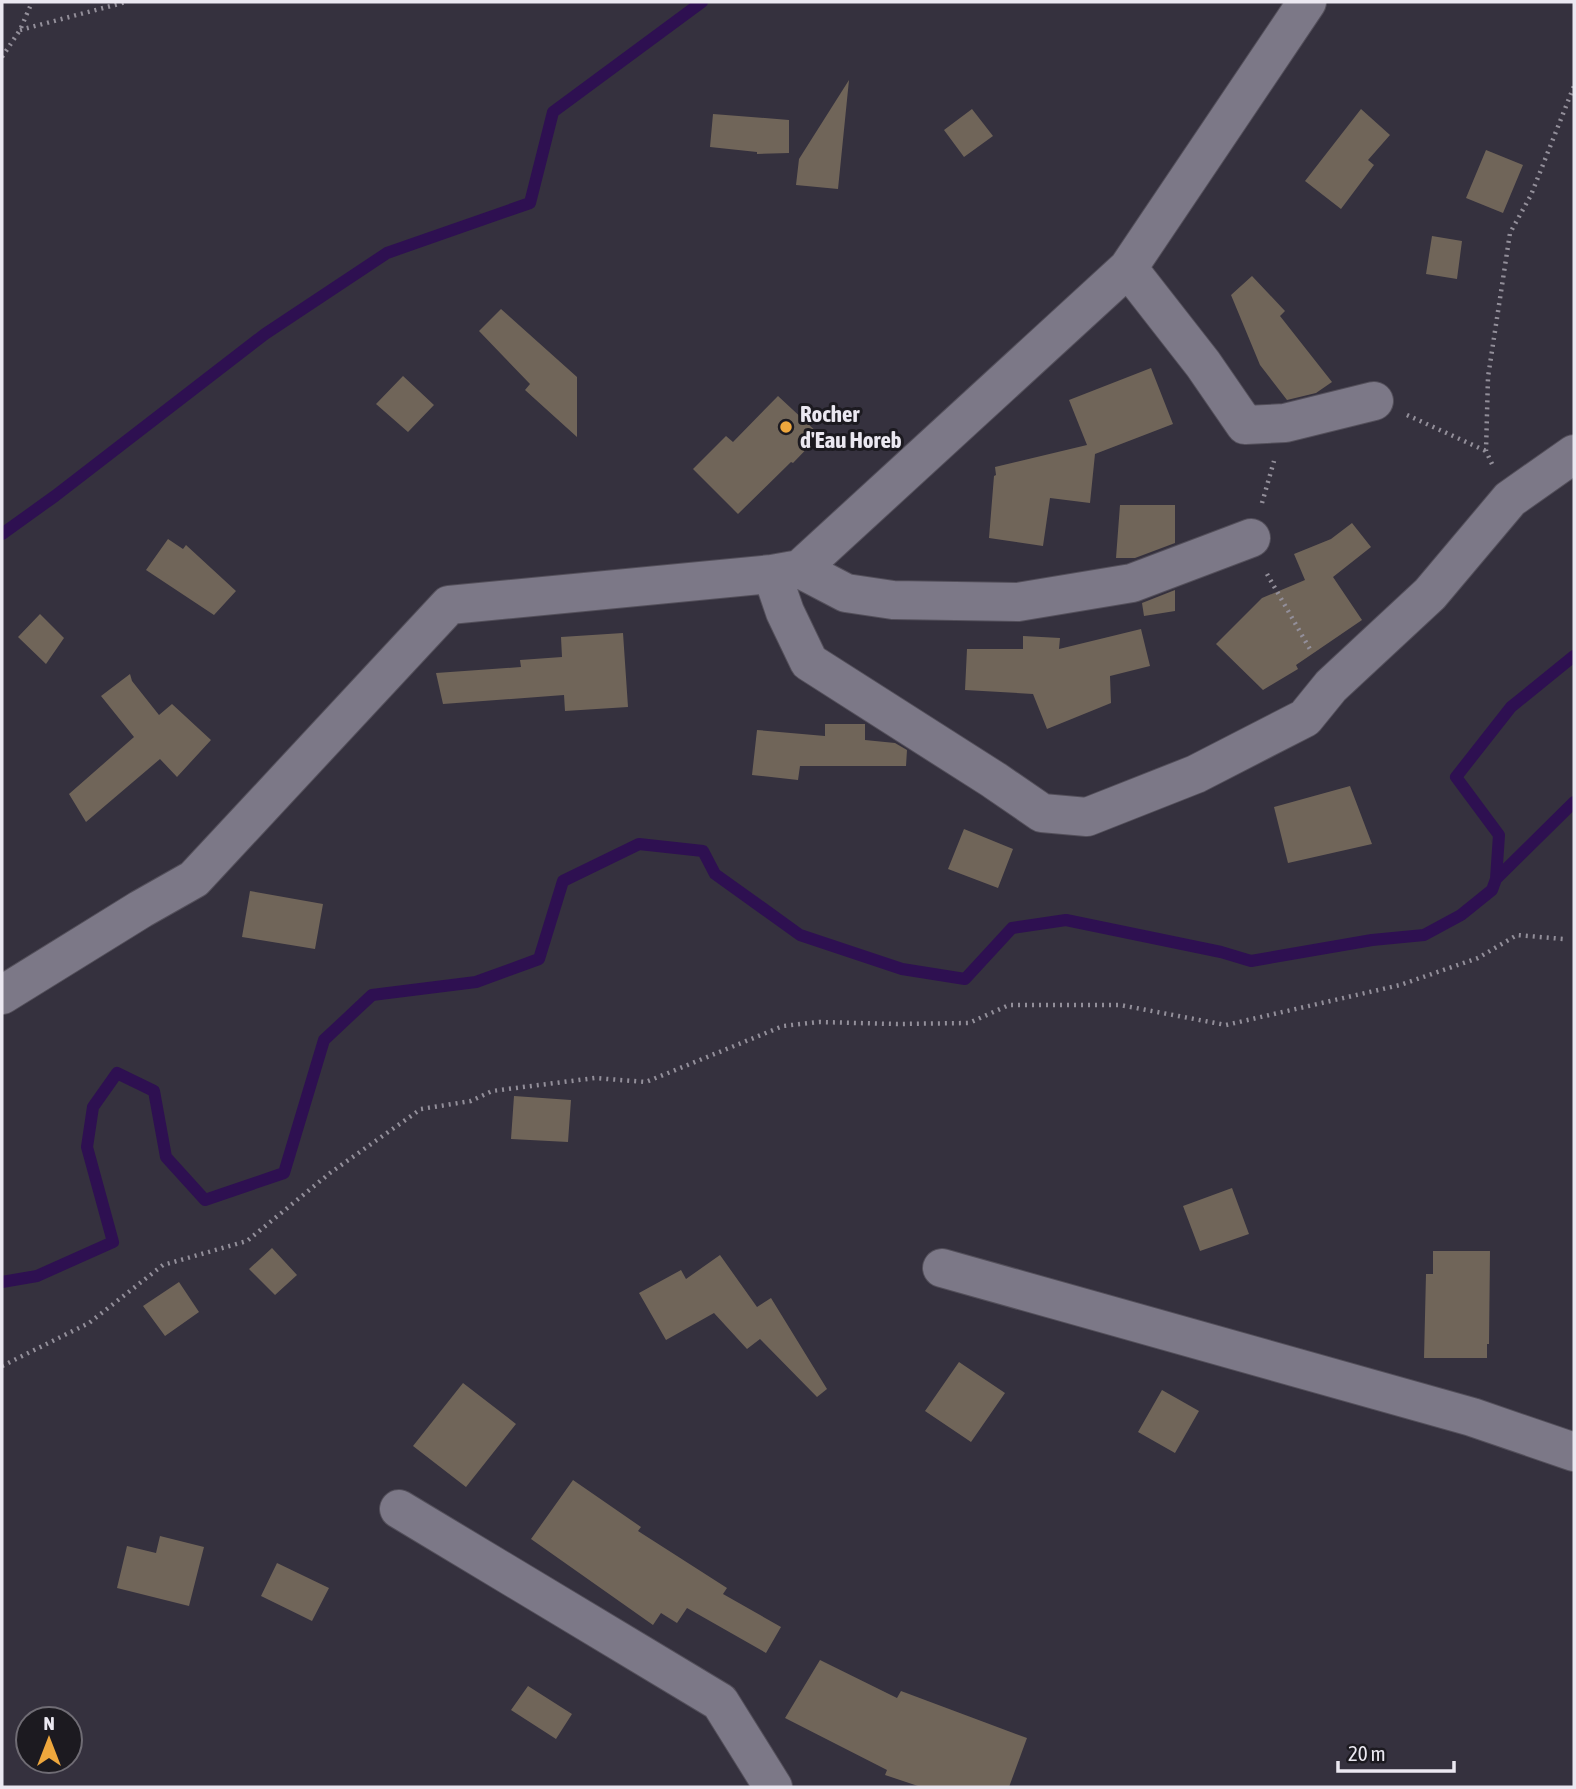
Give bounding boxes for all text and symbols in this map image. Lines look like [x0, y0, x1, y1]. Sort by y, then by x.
place label: Rocher d'Eau Horeb [800, 401, 902, 453]
marker: Rocher d'Eau Horeb [778, 419, 794, 435]
north arrow [14, 1705, 84, 1775]
text: N [43, 1712, 55, 1734]
scale bar [1338, 1730, 1454, 1774]
text: 20 m [1348, 1741, 1386, 1765]

